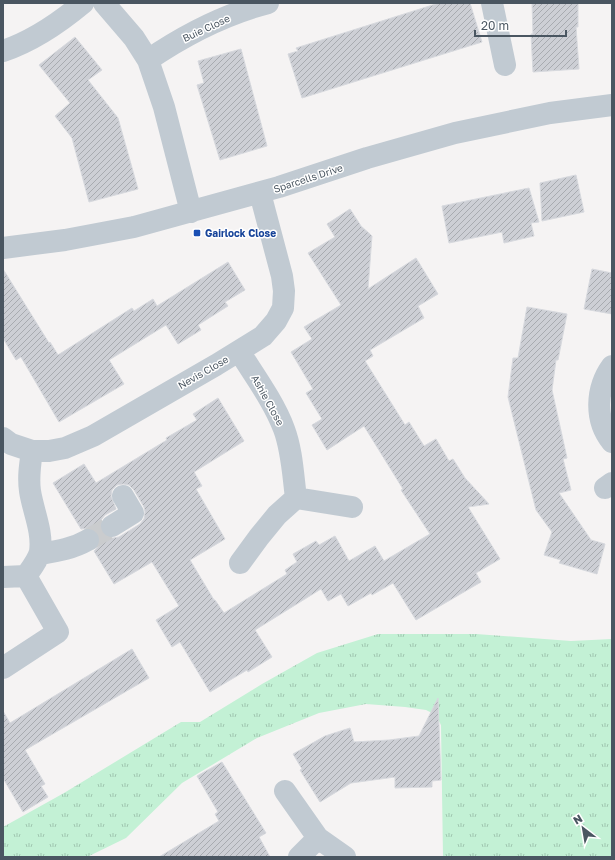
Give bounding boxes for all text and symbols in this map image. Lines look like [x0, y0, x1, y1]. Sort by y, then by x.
street label: Buie Close [180, 12, 232, 44]
scale bar [475, 12, 566, 38]
text: 20 m [481, 18, 509, 33]
street label: Sparcells Drive [272, 161, 344, 195]
place label: Gairlock Close [205, 227, 276, 239]
marker: Gairlock Close [192, 228, 202, 238]
street label: Nevis Close [176, 353, 231, 391]
street label: Ashie Close [249, 373, 287, 428]
north arrow [563, 808, 603, 848]
text: N [571, 811, 585, 827]

